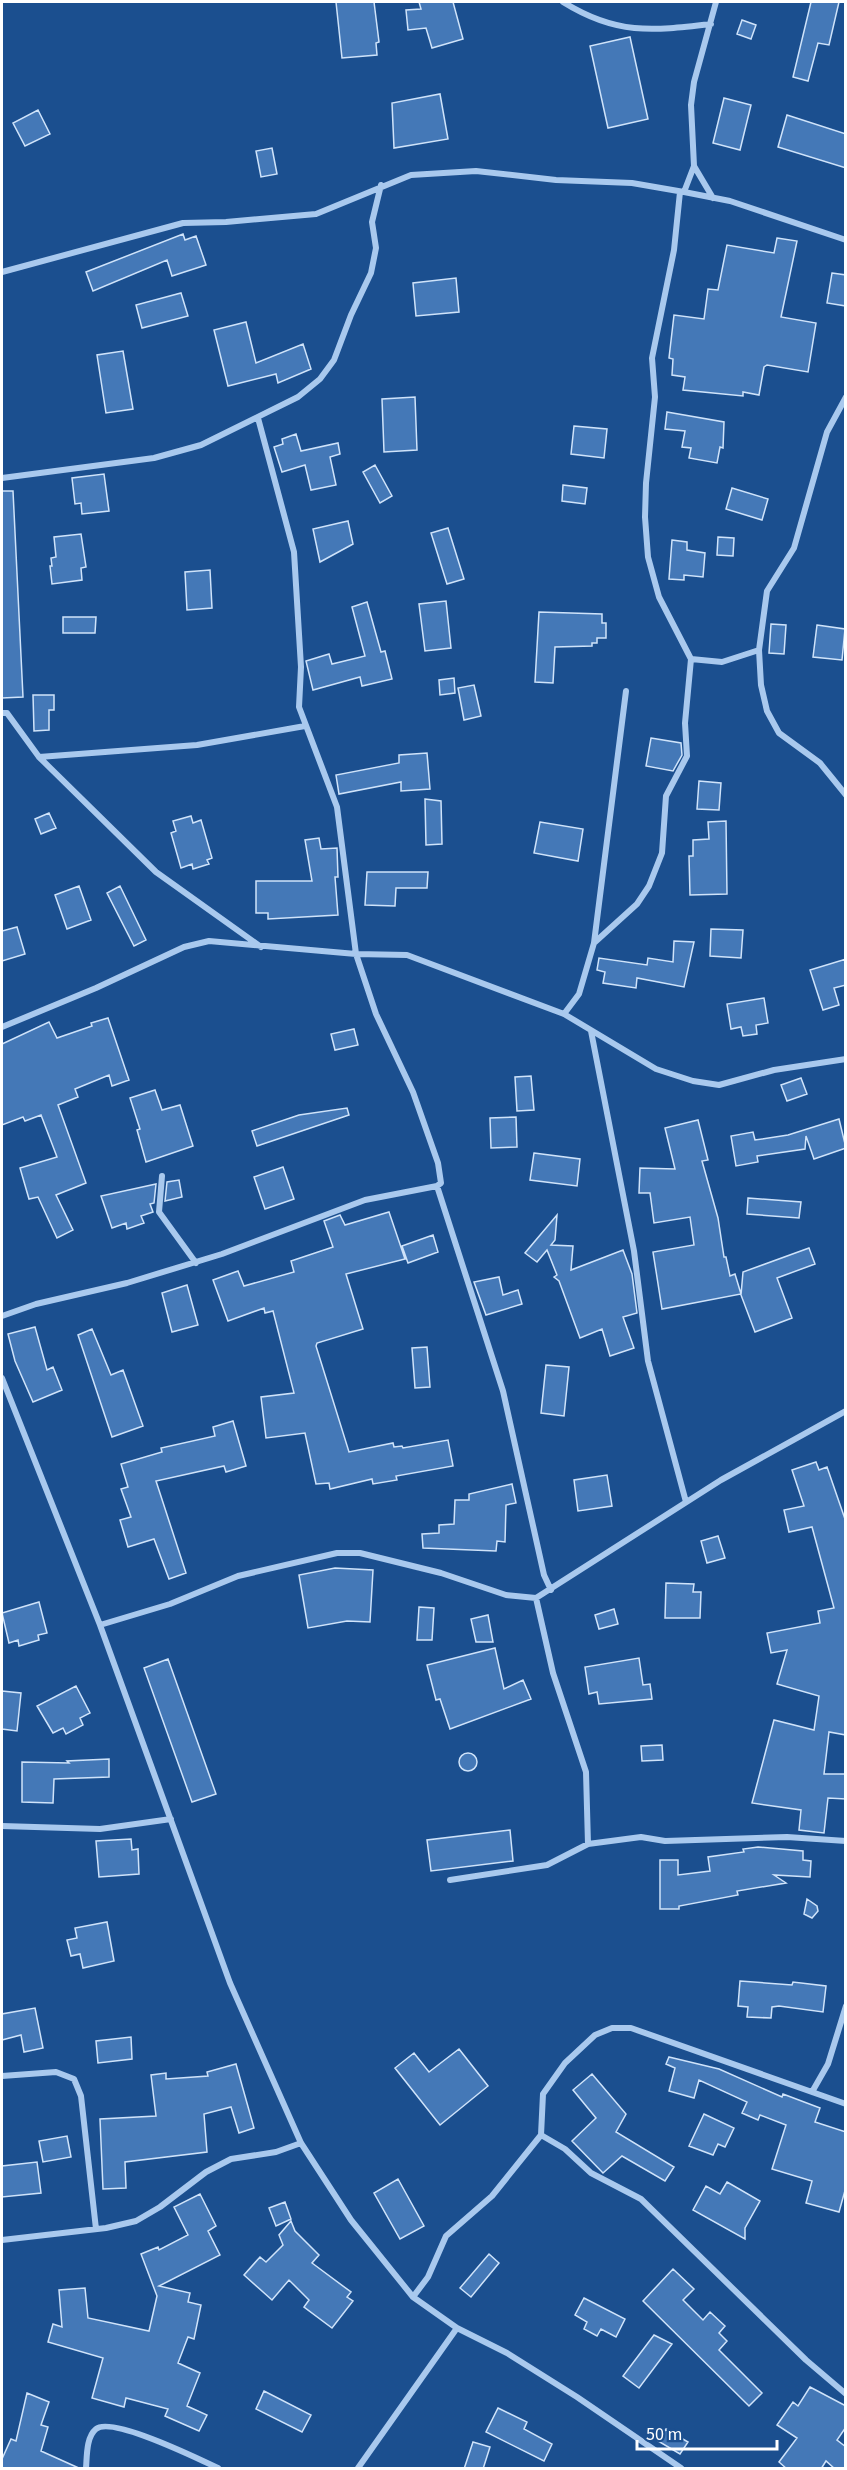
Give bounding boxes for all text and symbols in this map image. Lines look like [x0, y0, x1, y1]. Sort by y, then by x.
scale bar [637, 2413, 776, 2451]
text: 50 m [646, 2422, 682, 2447]

